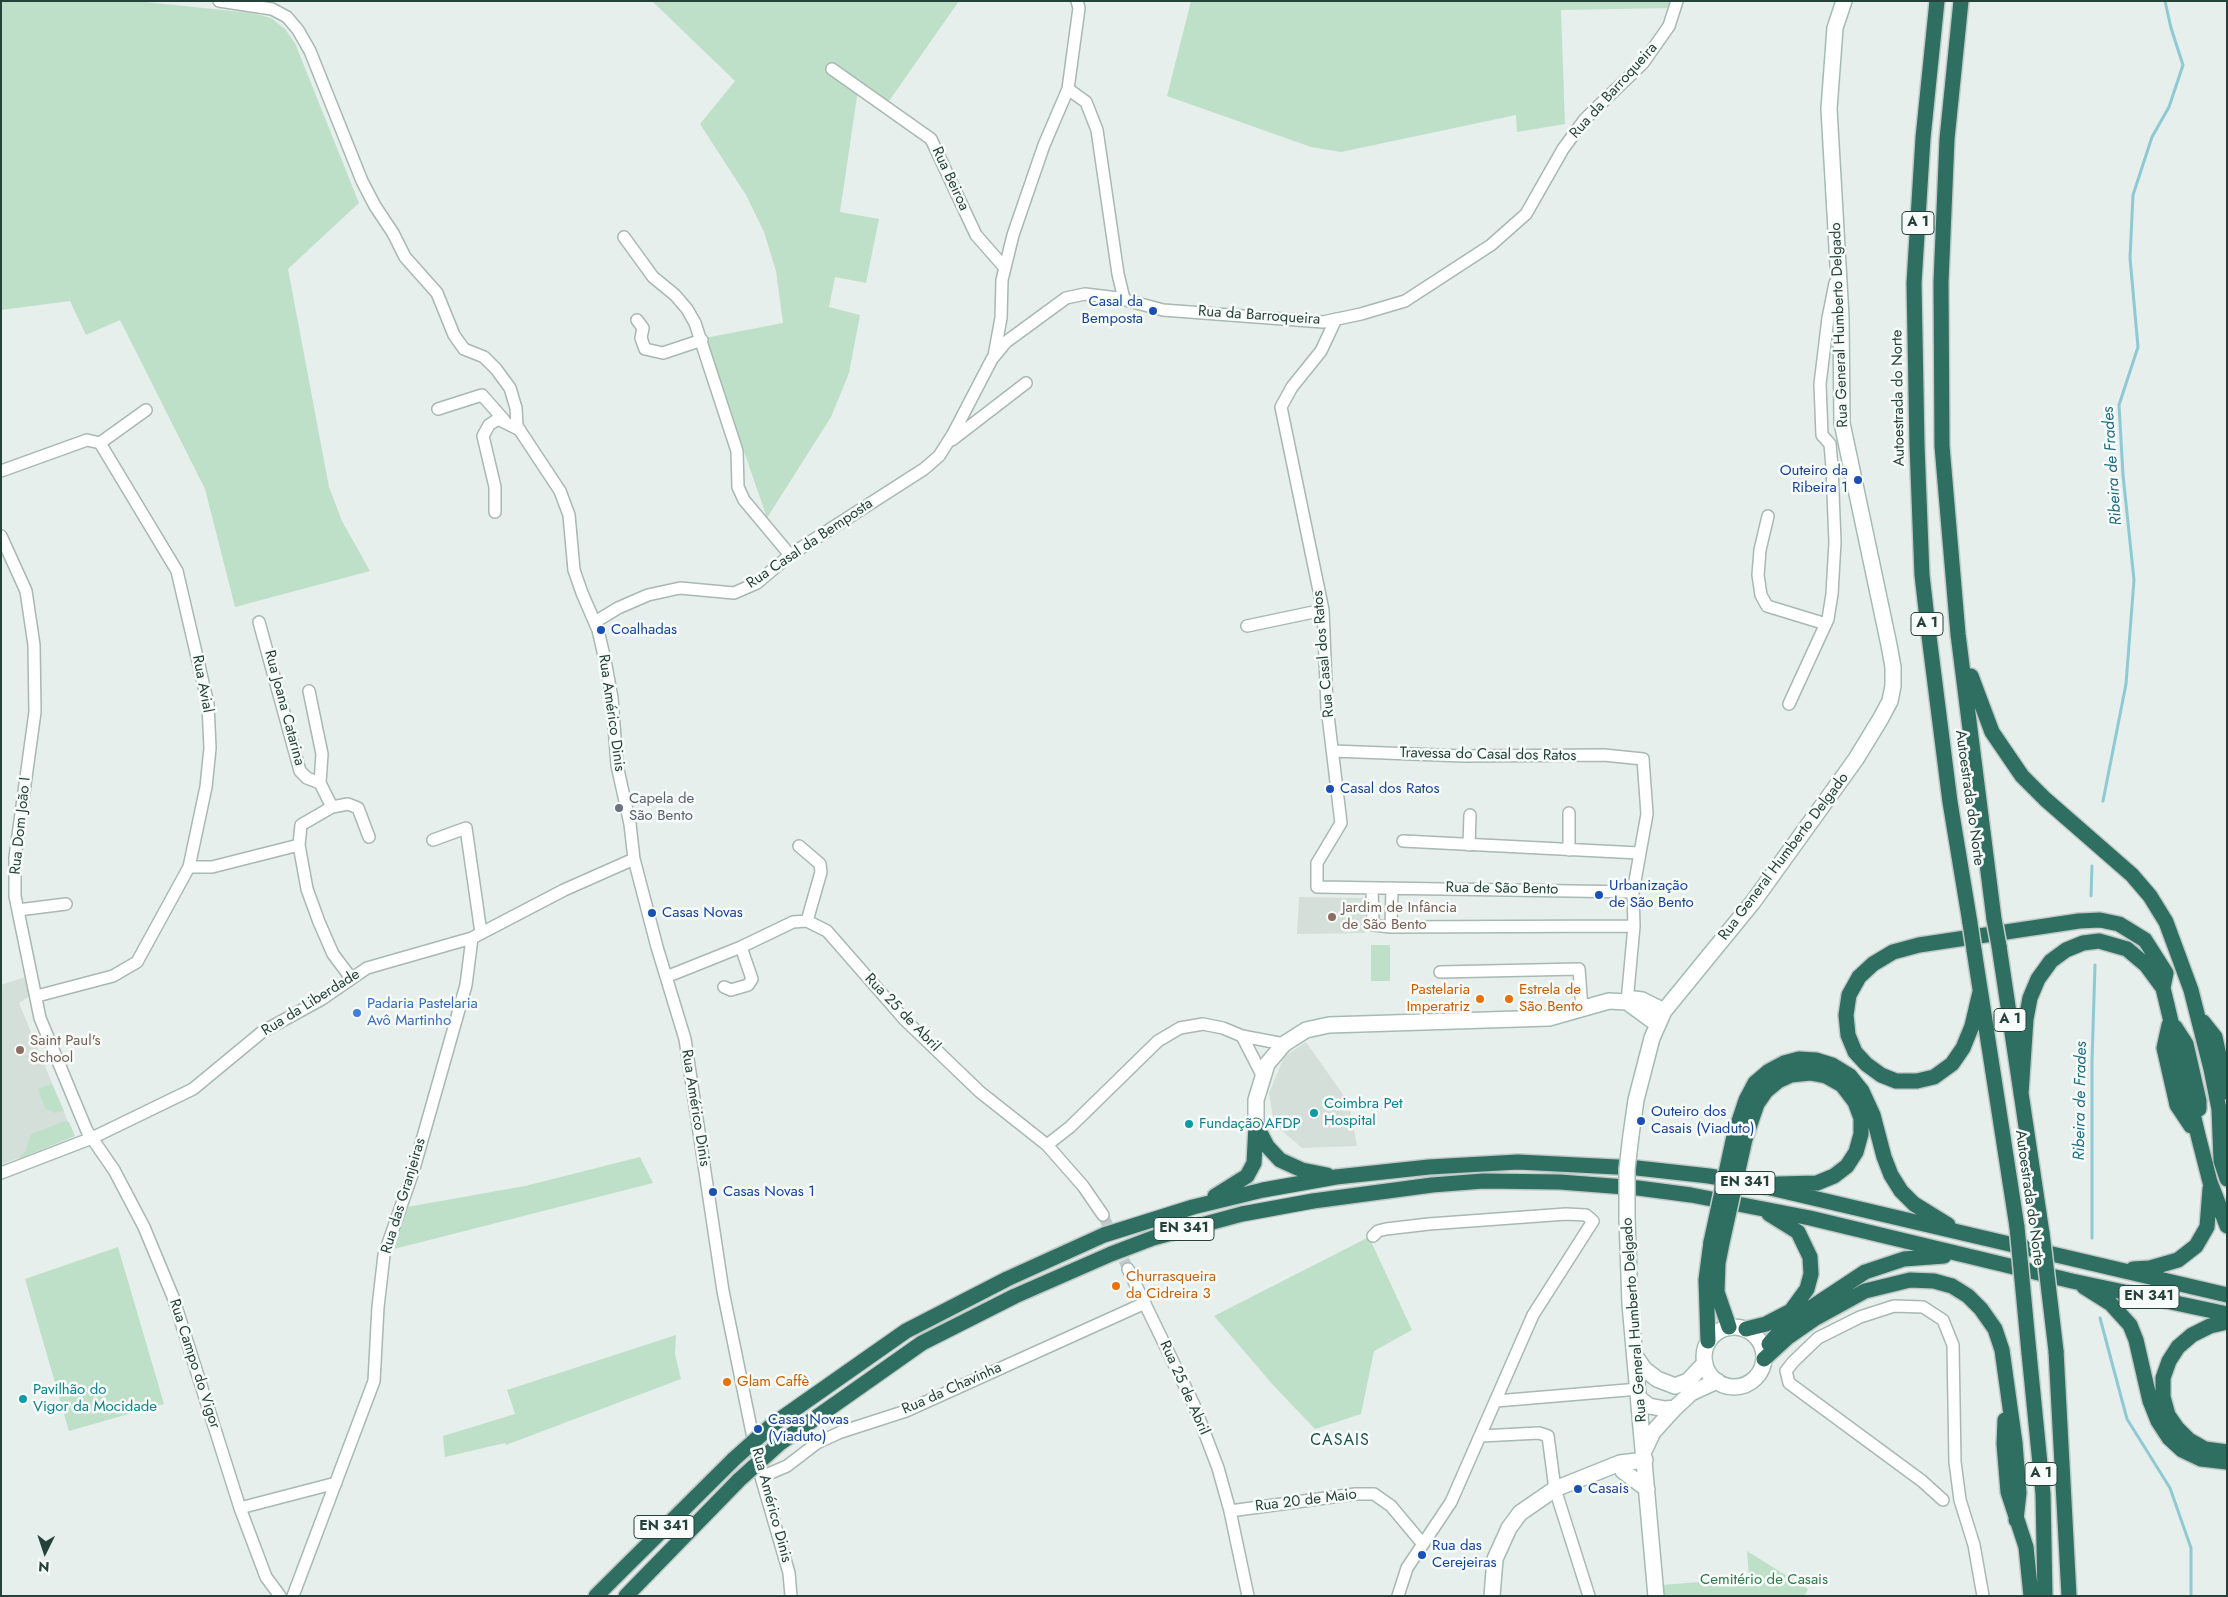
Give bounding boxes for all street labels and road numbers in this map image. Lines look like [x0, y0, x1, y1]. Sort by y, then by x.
street label: Rua da Barroqueira [1566, 39, 1662, 143]
street label: Rua Beiroa [927, 144, 973, 214]
road number: A 1 [1902, 212, 1934, 234]
street label: Rua General Humberto Delgado [1827, 222, 1853, 428]
street label: Rua da Barroqueira [1197, 303, 1321, 329]
street label: Autoestrada do Norte [1889, 329, 1909, 467]
street label: Rua Casal da Bemposta [743, 495, 877, 593]
street label: Rua Casal dos Ratos [1309, 590, 1339, 718]
road number: A 1 [1911, 612, 1943, 636]
street label: Rua Joana Catarina [260, 648, 308, 768]
street label: Rua Américo Dinis [594, 653, 628, 773]
street label: Rua Avial [188, 654, 216, 714]
street label: Autoestrada do Norte [1951, 729, 1987, 867]
street label: Travessa do Casal dos Ratos [1400, 744, 1576, 766]
street label: Rua General Humberto Delgado [1715, 770, 1853, 944]
street label: Rua Dom João I [7, 776, 35, 876]
street label: Rua de São Bento [1445, 879, 1559, 899]
street label: Rua da Liberdade [259, 966, 363, 1040]
street label: Rua 25 de Abril [860, 970, 944, 1056]
road number: A 1 [1994, 1008, 2026, 1032]
street label: Rua Américo Dinis [677, 1048, 713, 1168]
street label: Autoestrada do Norte [2011, 1129, 2047, 1267]
street label: Rua das Granjeiras [378, 1136, 430, 1256]
road number: EN 341 [1715, 1172, 1775, 1194]
street label: Rua General Humberto Delgado [1619, 1217, 1651, 1423]
road number: EN 341 [1154, 1218, 1214, 1240]
road number: EN 341 [2119, 1285, 2179, 1308]
street label: Rua Campo do Vigor [165, 1297, 223, 1431]
street label: Rua 25 de Abril [1155, 1338, 1213, 1438]
street label: Rua da Chavinha [899, 1359, 1005, 1419]
street label: Rua Américo Dinis [747, 1446, 795, 1564]
road number: A 1 [2025, 1462, 2057, 1486]
street label: Rua 20 de Maio [1254, 1486, 1358, 1516]
road number: EN 341 [634, 1515, 694, 1538]

